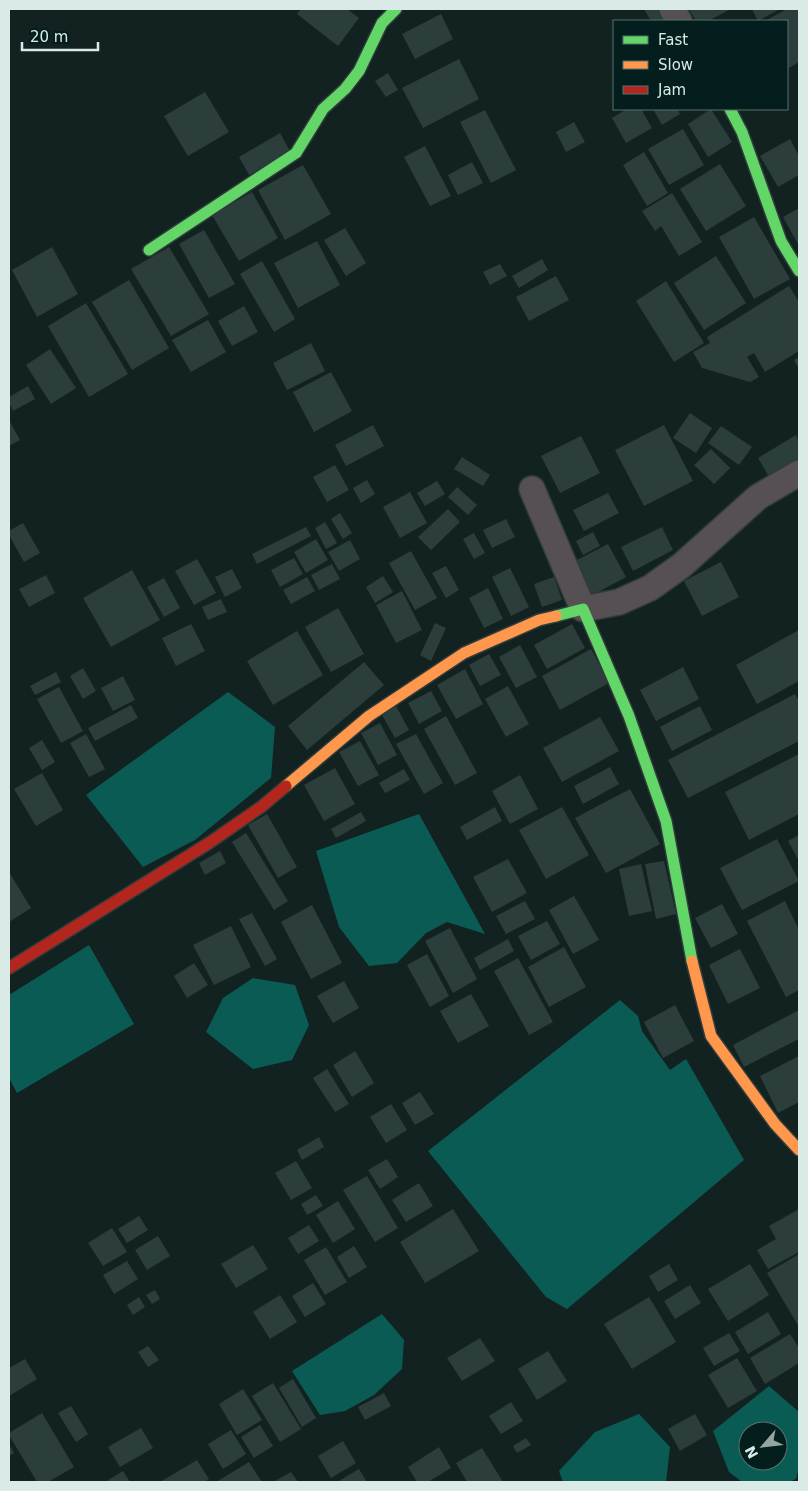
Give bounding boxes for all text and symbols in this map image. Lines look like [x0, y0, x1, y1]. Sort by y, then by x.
scale bar [22, 20, 99, 52]
legend [613, 20, 788, 110]
text: 20 m [30, 28, 68, 46]
text: Fast [658, 31, 688, 49]
text: Slow [658, 56, 693, 74]
text: Jam [657, 81, 686, 99]
north arrow [738, 1421, 788, 1471]
text: N [742, 1443, 761, 1461]

